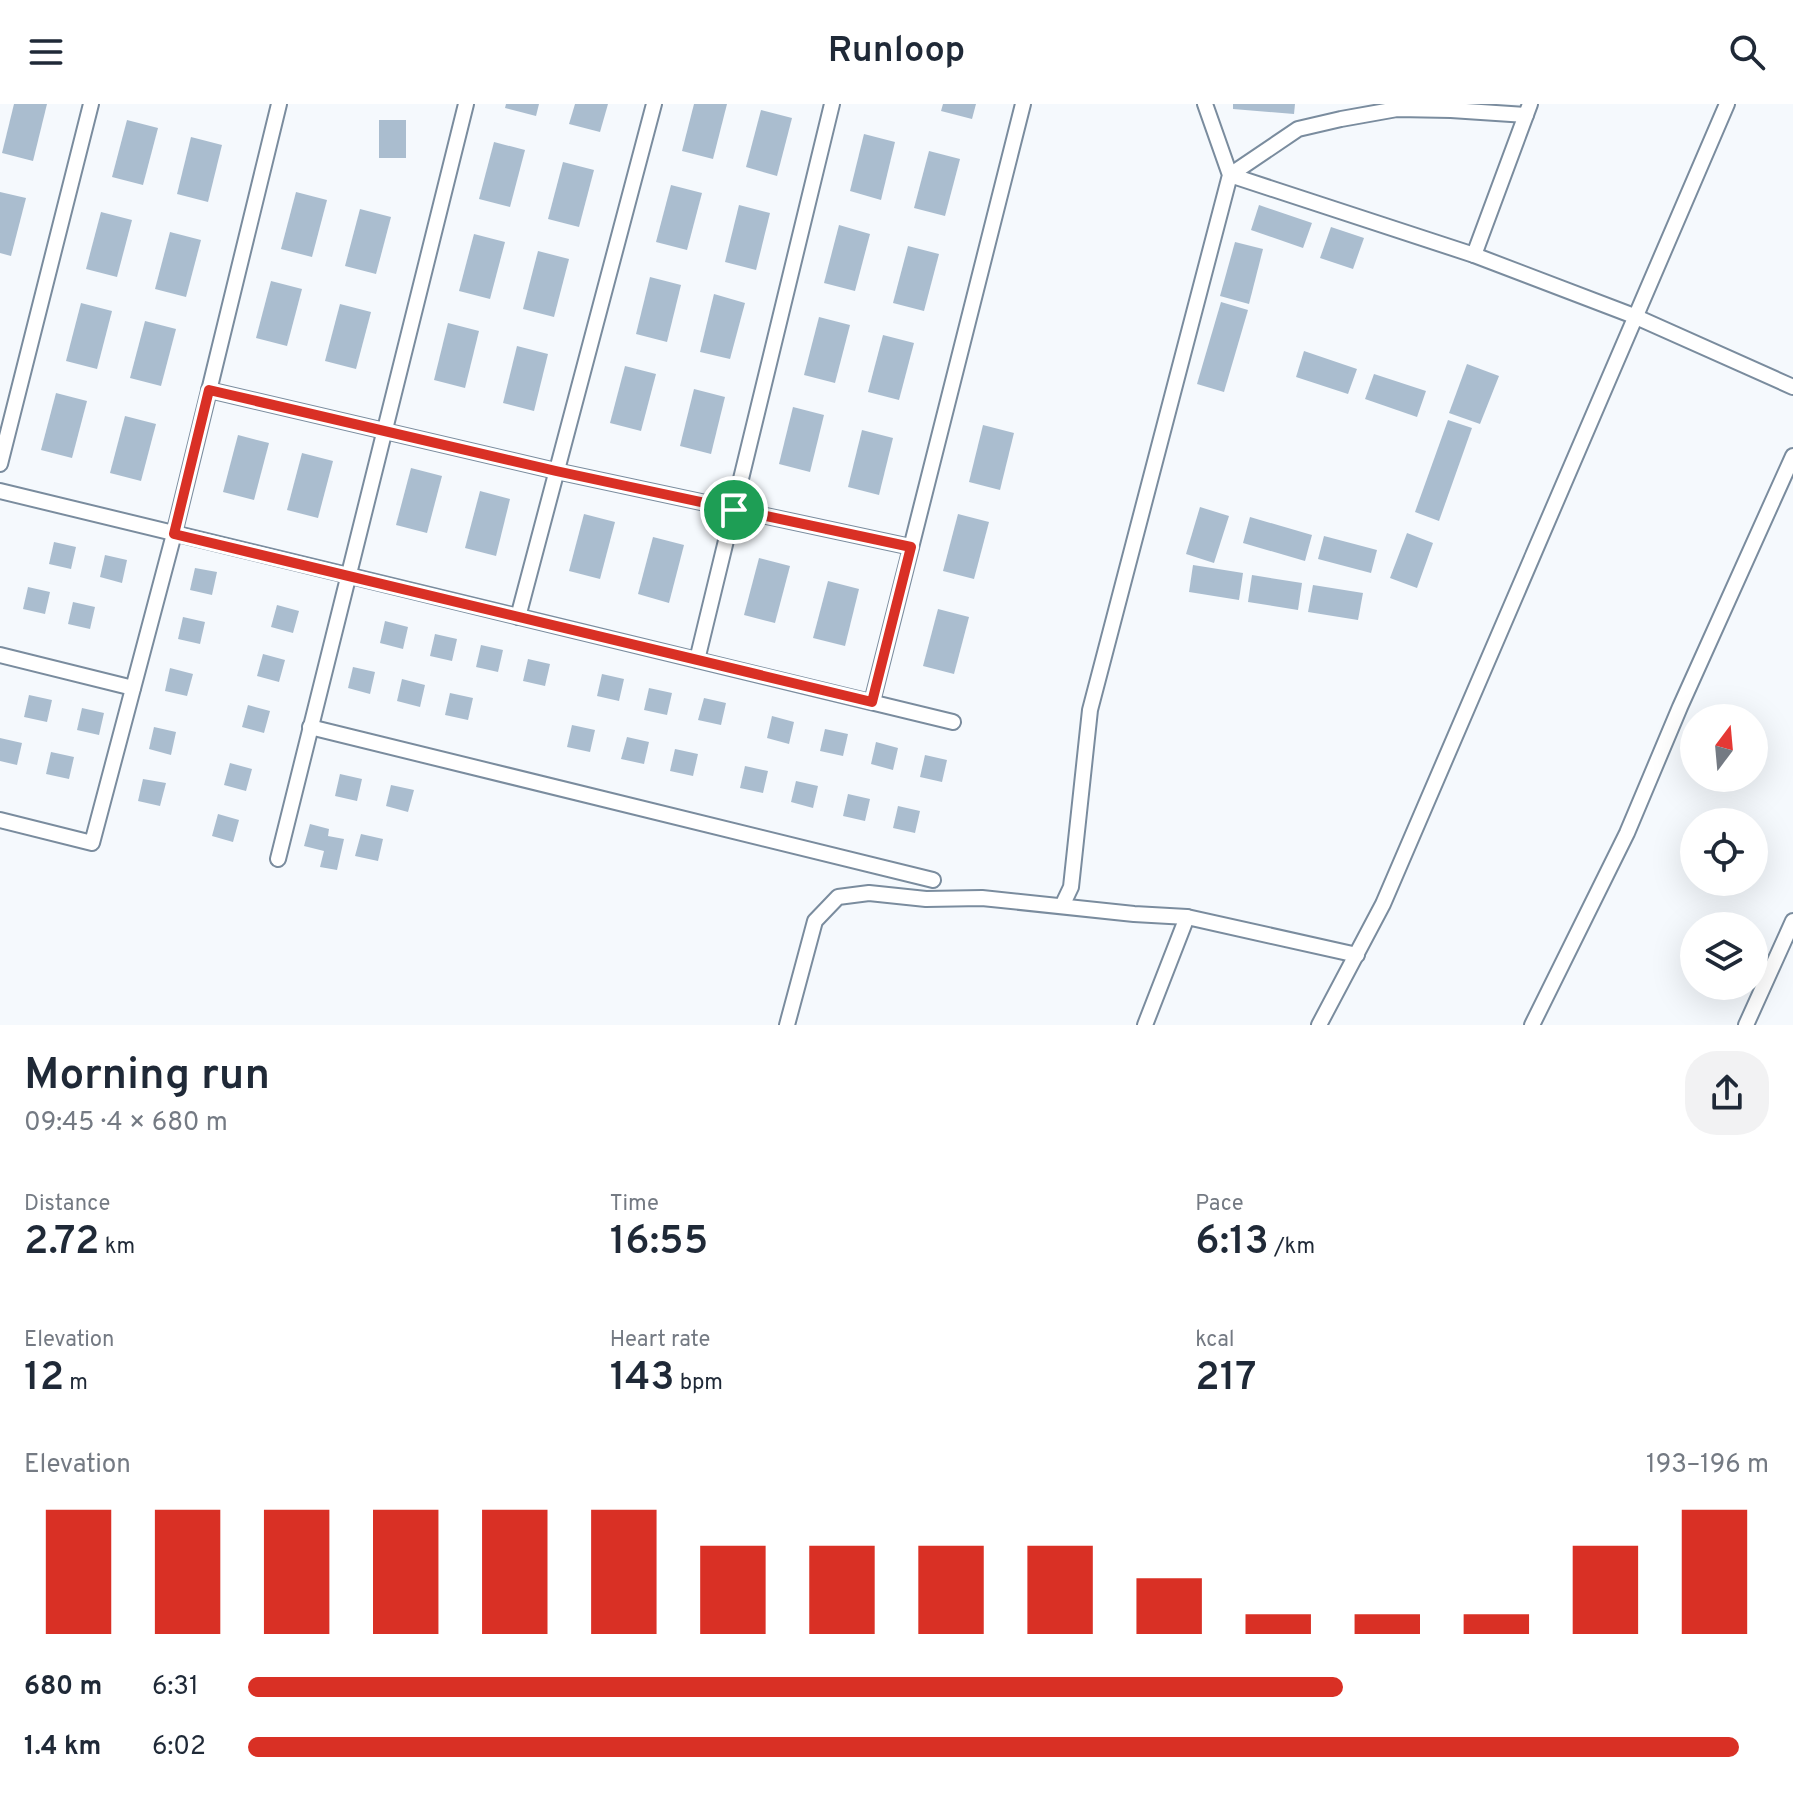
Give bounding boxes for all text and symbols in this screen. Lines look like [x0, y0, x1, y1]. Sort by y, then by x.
text: Runloop [828, 29, 965, 75]
icon: menu [24, 30, 68, 74]
icon: search [1725, 30, 1769, 74]
pin [700, 476, 768, 544]
icon: arrive [712, 488, 756, 532]
north arrow [1680, 704, 1768, 792]
map controls [1680, 704, 1768, 1000]
button: locate [1680, 808, 1768, 896]
button: layers [1680, 912, 1768, 1000]
text: Morning run [24, 1049, 270, 1105]
button: share [1685, 1051, 1769, 1135]
text: 09:45 · 4 × 680 m [24, 1107, 228, 1140]
text: Distance [24, 1191, 110, 1218]
text: Time [610, 1191, 659, 1218]
text: Pace [1195, 1191, 1244, 1218]
text: 2.72 [24, 1218, 99, 1268]
text: 16:55 [610, 1218, 708, 1268]
text: 6:13 [1195, 1218, 1269, 1268]
text: km [99, 1234, 135, 1261]
text: /km [1269, 1234, 1315, 1261]
text: Elevation [24, 1327, 114, 1354]
text: Heart rate [610, 1327, 710, 1354]
text: kcal [1195, 1327, 1234, 1354]
text: 12 [24, 1354, 64, 1404]
text: 143 [610, 1354, 675, 1404]
text: 217 [1195, 1354, 1257, 1404]
text: m [64, 1370, 88, 1397]
text: bpm [675, 1370, 723, 1397]
text: Elevation [24, 1449, 131, 1482]
text: 193–196 m [1646, 1449, 1769, 1482]
text: 680 m [24, 1671, 102, 1704]
text: 6:31 [152, 1671, 199, 1704]
text: 1.4 km [24, 1731, 101, 1764]
text: 6:02 [152, 1731, 206, 1764]

